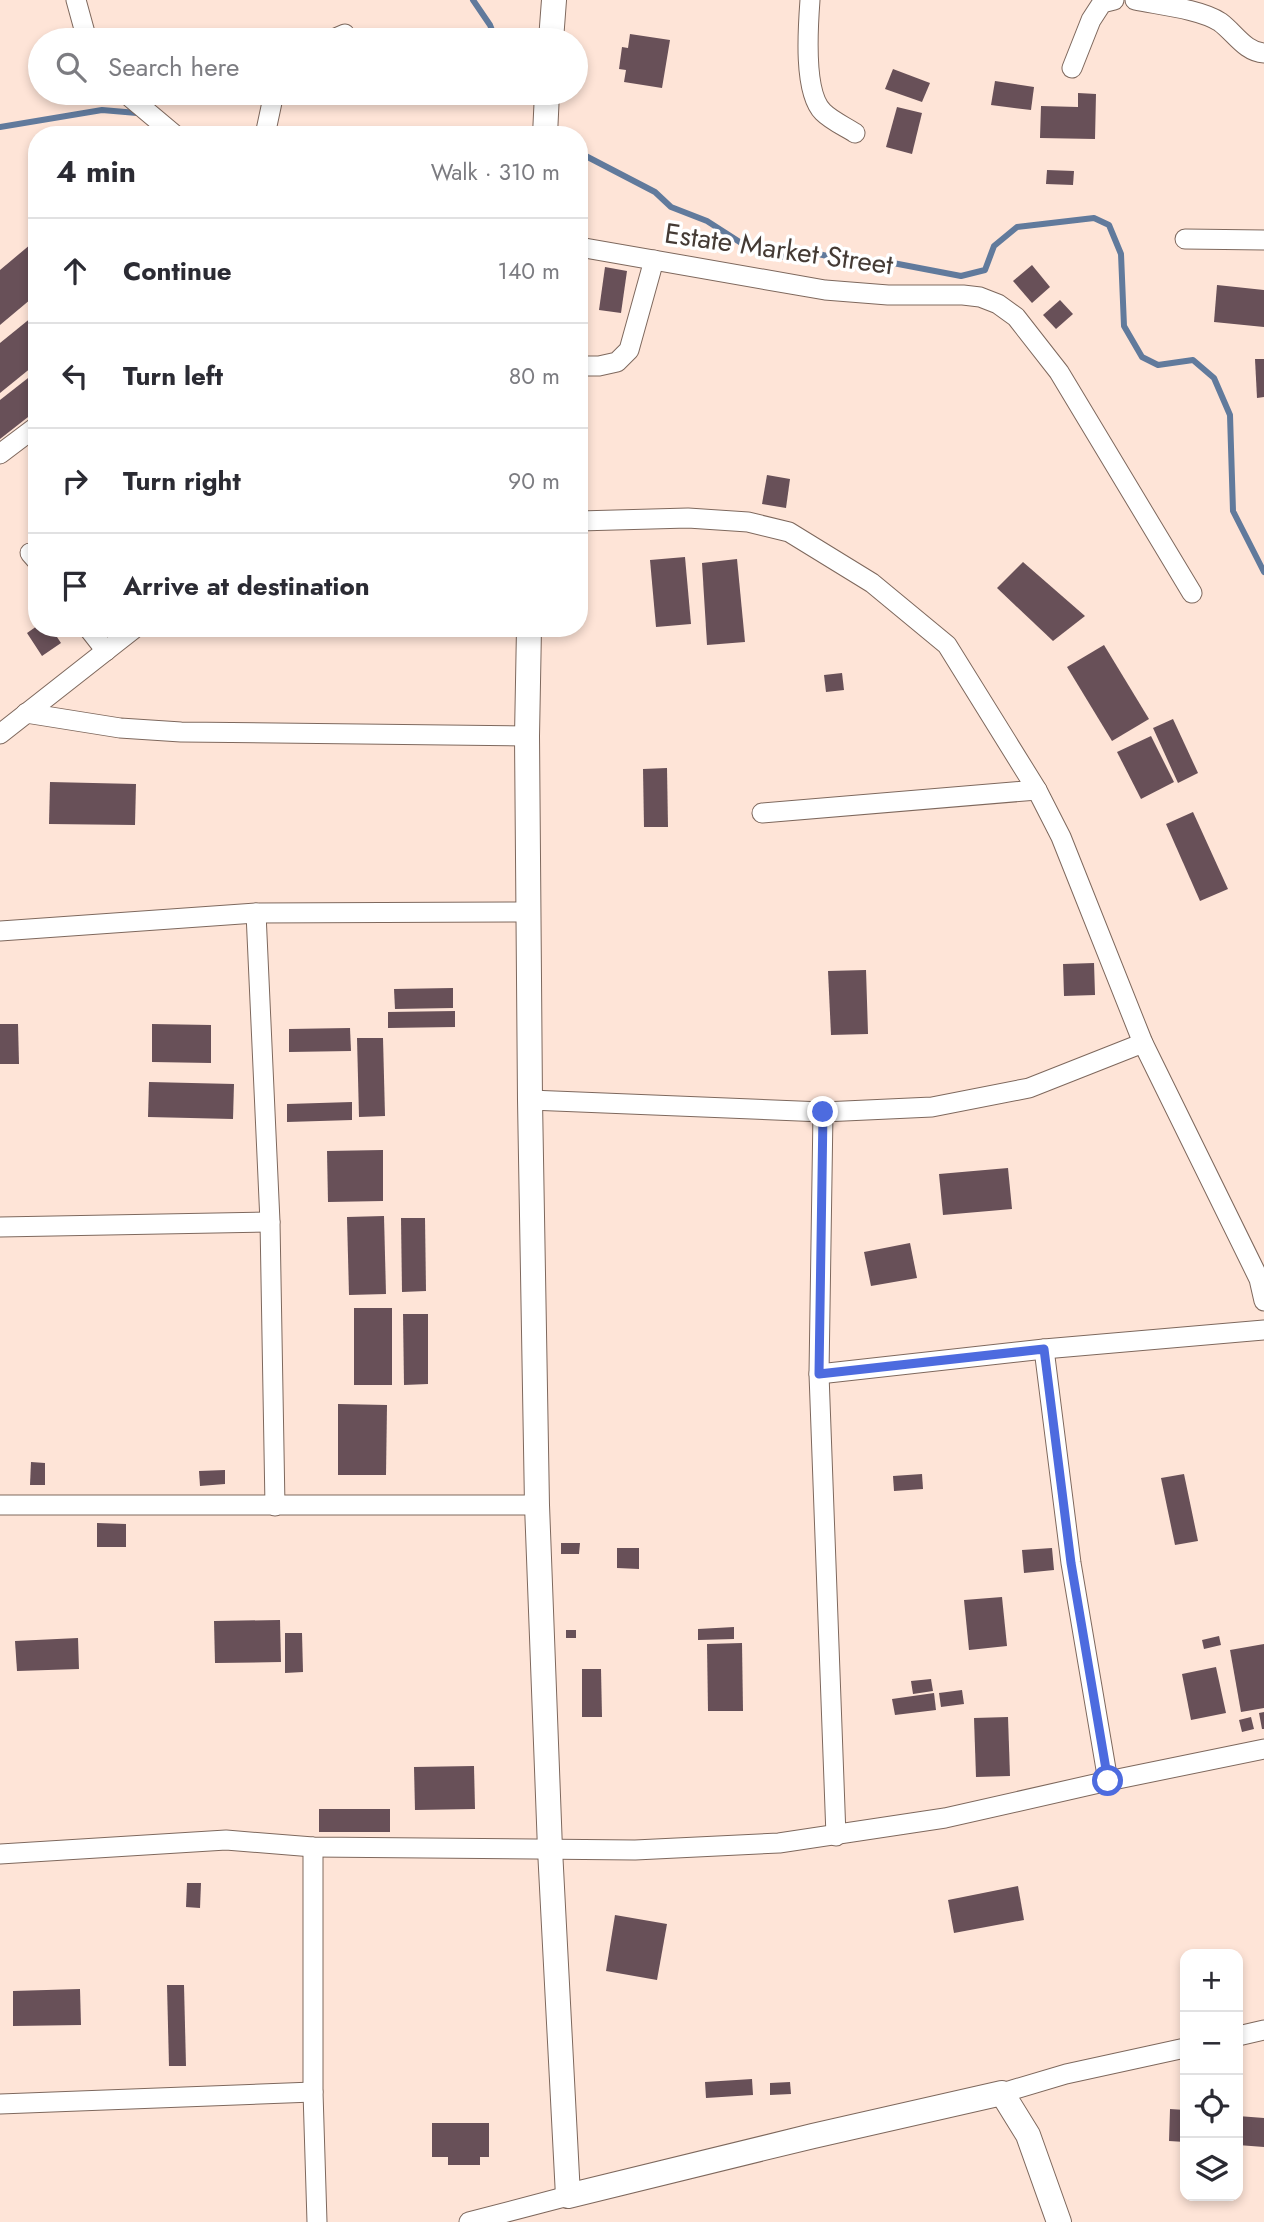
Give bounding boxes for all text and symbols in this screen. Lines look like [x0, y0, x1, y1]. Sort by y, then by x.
search box [28, 28, 588, 105]
icon: search [52, 48, 90, 86]
text: Search here [108, 48, 240, 86]
text: 4 min [56, 150, 136, 193]
text: Walk · 310 m [431, 155, 560, 189]
street label: Estate Market Street [662, 213, 896, 285]
icon: ahead [56, 252, 94, 290]
text: Continue [123, 252, 232, 290]
text: 140 m [498, 254, 560, 288]
icon: left [56, 357, 94, 395]
text: Turn left [123, 357, 223, 395]
text: 80 m [509, 359, 560, 393]
icon: right [56, 462, 94, 500]
text: Turn right [123, 462, 241, 500]
text: 90 m [508, 464, 560, 498]
icon: arrive [56, 567, 94, 605]
text: Arrive at destination [123, 567, 370, 605]
route end [807, 1096, 838, 1127]
route start [1092, 1765, 1123, 1796]
map controls [1180, 1949, 1243, 2201]
button: + [1180, 1949, 1243, 2012]
button: − [1180, 2012, 1243, 2075]
button: locate [1180, 2075, 1243, 2138]
button: layers [1180, 2138, 1243, 2201]

